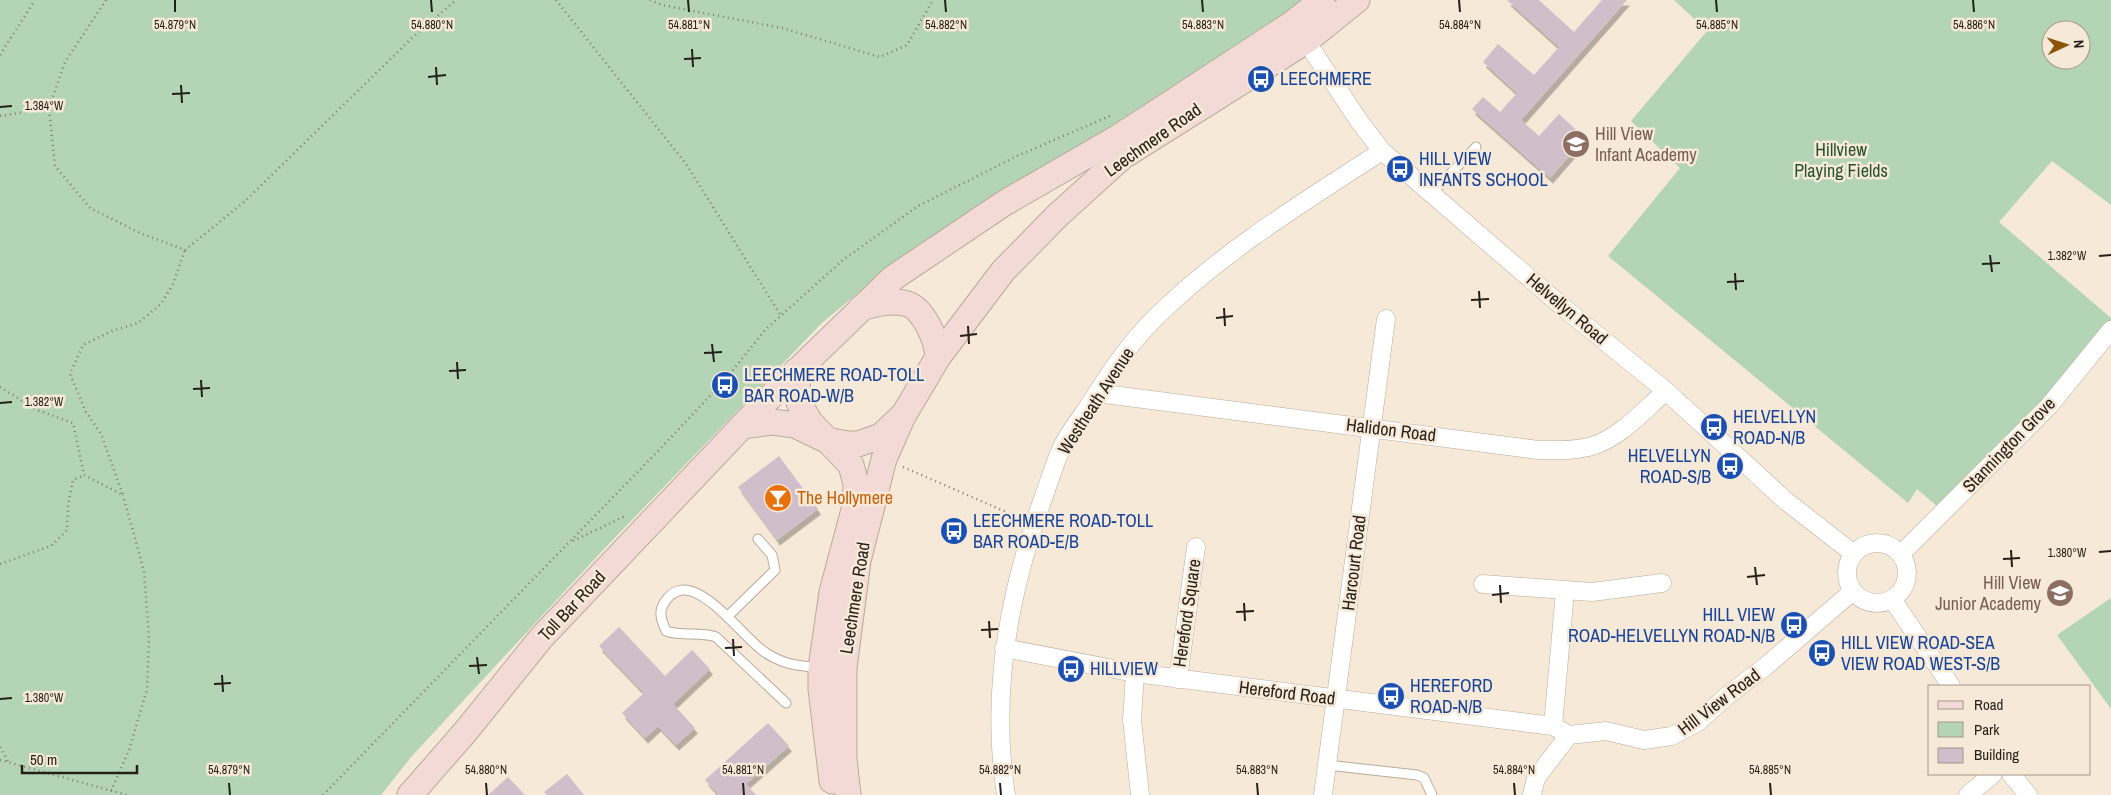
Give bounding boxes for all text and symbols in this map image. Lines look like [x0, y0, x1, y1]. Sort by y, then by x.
text: 54.879°N [154, 17, 196, 33]
text: 54.880°N [411, 17, 453, 33]
text: 54.881°N [668, 17, 710, 33]
text: 54.882°N [925, 17, 967, 33]
text: 54.883°N [1182, 17, 1224, 33]
text: 54.884°N [1439, 17, 1481, 33]
text: 54.885°N [1696, 17, 1738, 33]
text: 54.886°N [1953, 17, 1995, 33]
north arrow [2041, 20, 2091, 70]
text: N [2070, 39, 2088, 49]
bus stop icon: LEECHMERE [1246, 64, 1276, 94]
place label: LEECHMERE [1280, 66, 1372, 91]
street label: Leechmere Road [1099, 97, 1206, 182]
text: 1.384°W [25, 98, 64, 114]
place label: Hill View Infant Academy [1595, 121, 1697, 167]
school or university icon: Hill View Infant Academy [1561, 129, 1591, 159]
park label: Hillview Playing Fields [1794, 137, 1888, 183]
place label: HILL VIEW INFANTS SCHOOL [1419, 146, 1548, 192]
bus stop icon: HILL VIEW INFANTS SCHOOL [1385, 154, 1415, 184]
text: 1.382°W [2048, 248, 2087, 264]
street label: Helvellyn Road [1521, 267, 1613, 350]
street label: Westheath Avenue [1051, 342, 1140, 459]
place label: LEECHMERE ROAD-TOLL BAR ROAD-W/B [744, 362, 924, 408]
bus stop icon: LEECHMERE ROAD-TOLL BAR ROAD-W/B [710, 370, 740, 400]
street label: Stannington Grove [1957, 391, 2061, 498]
text: 1.382°W [25, 394, 64, 410]
place label: HELVELLYN ROAD-N/B [1733, 404, 1816, 450]
street label: Halidon Road [1345, 412, 1437, 447]
bus stop icon: HELVELLYN ROAD-N/B [1699, 412, 1729, 442]
place label: HELVELLYN ROAD-S/B [1628, 443, 1711, 489]
bus stop icon: HELVELLYN ROAD-S/B [1715, 451, 1745, 481]
bar icon: The Hollymere [763, 483, 793, 513]
place label: The Hollymere [797, 485, 893, 510]
place label: LEECHMERE ROAD-TOLL BAR ROAD-E/B [973, 508, 1153, 554]
street label: Harcourt Road [1335, 514, 1372, 612]
bus stop icon: LEECHMERE ROAD-TOLL BAR ROAD-E/B [939, 516, 969, 546]
street label: Leechmere Road [833, 540, 876, 656]
text: 1.380°W [2048, 545, 2087, 561]
street label: Hereford Square [1167, 557, 1206, 669]
street label: Toll Bar Road [532, 565, 611, 647]
place label: Hill View Junior Academy [1935, 570, 2042, 616]
school or university icon: Hill View Junior Academy [2045, 578, 2075, 608]
place label: HILL VIEW ROAD-HELVELLYN ROAD-N/B [1568, 602, 1775, 648]
bus stop icon: HILL VIEW ROAD-HELVELLYN ROAD-N/B [1779, 610, 1809, 640]
place label: HILL VIEW ROAD-SEA VIEW ROAD WEST-S/B [1841, 630, 2000, 676]
bus stop icon: HILL VIEW ROAD-SEA VIEW ROAD WEST-S/B [1807, 638, 1837, 668]
bus stop icon: HILLVIEW [1056, 654, 1086, 684]
place label: HILLVIEW [1090, 656, 1158, 681]
street label: Hill View Road [1672, 662, 1765, 741]
place label: HEREFORD ROAD-N/B [1410, 673, 1493, 719]
street label: Hereford Road [1237, 674, 1337, 711]
bus stop icon: HEREFORD ROAD-N/B [1376, 681, 1406, 711]
legend [1928, 685, 2091, 775]
text: 1.380°W [25, 690, 64, 706]
text: Road [1974, 694, 2003, 715]
text: Park [1974, 719, 2000, 740]
scale bar [22, 742, 138, 774]
text: Building [1974, 744, 2019, 765]
text: 50 m [30, 749, 57, 770]
text: 54.879°N [208, 762, 250, 778]
text: 54.880°N [465, 762, 507, 778]
text: 54.881°N [722, 762, 764, 778]
text: 54.882°N [979, 762, 1021, 778]
text: 54.883°N [1236, 762, 1278, 778]
text: 54.884°N [1493, 762, 1535, 778]
text: 54.885°N [1749, 762, 1791, 778]

